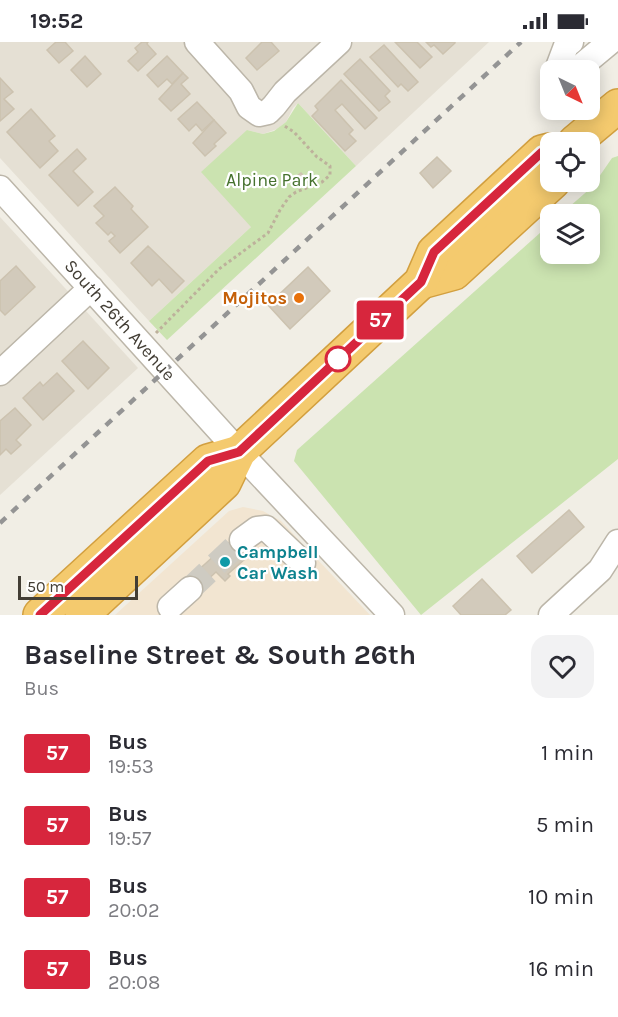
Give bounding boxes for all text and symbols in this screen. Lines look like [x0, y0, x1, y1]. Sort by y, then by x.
text: 19:52 [30, 8, 83, 34]
north arrow [540, 60, 600, 120]
map controls [540, 60, 600, 264]
button: locate [540, 132, 600, 192]
park label: Alpine Park [226, 169, 318, 191]
button: layers [540, 204, 600, 264]
street label: South 26th Avenue [60, 255, 180, 385]
place label: Mojitos [222, 287, 287, 309]
marker: Mojitos [292, 291, 306, 305]
line badge: 57 [353, 300, 407, 340]
text: 57 [369, 308, 391, 332]
unlabelled marker [325, 346, 351, 372]
place label: Campbell Car Wash [237, 541, 319, 584]
marker: Campbell Car Wash [218, 555, 232, 569]
scale bar [18, 573, 138, 600]
text: 50 m [27, 577, 64, 596]
button: heart [531, 635, 594, 698]
text: Baseline Street & South 26th [24, 638, 416, 671]
text: Bus [24, 677, 59, 700]
text: Bus [108, 729, 148, 755]
text: 1 min [541, 740, 594, 766]
text: 57 [46, 741, 68, 765]
text: 19:53 [108, 755, 154, 778]
text: Bus [108, 801, 148, 827]
text: 5 min [536, 812, 594, 838]
text: 57 [46, 813, 68, 837]
text: 19:57 [108, 827, 152, 850]
text: Bus [108, 873, 148, 899]
text: 10 min [528, 884, 594, 910]
text: 57 [46, 885, 68, 909]
text: 20:02 [108, 899, 160, 922]
text: Bus [108, 945, 148, 971]
text: 16 min [528, 956, 594, 982]
text: 57 [46, 957, 68, 981]
text: 20:08 [108, 971, 160, 994]

